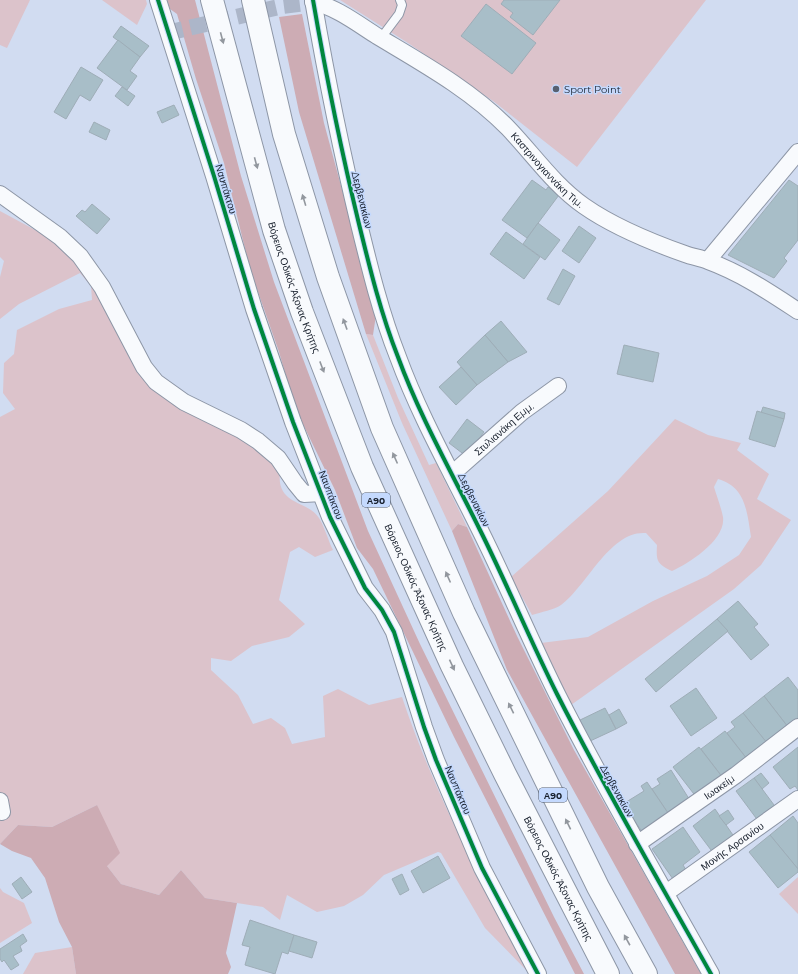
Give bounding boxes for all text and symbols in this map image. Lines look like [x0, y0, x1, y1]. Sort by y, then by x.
one-way arrow [219, 32, 225, 44]
place label: Sport Point [564, 83, 621, 96]
marker: Sport Point [551, 84, 561, 94]
street label: Καστρινογιαννάκη Τιμ. [508, 129, 586, 210]
one-way arrow [253, 157, 259, 170]
street label: Ναυπάκτου [212, 163, 240, 215]
street label: Δερβενακίων [349, 170, 375, 230]
one-way arrow [301, 194, 307, 206]
street label: Βόρειος Οδικός Άξονας Κρήτης [266, 220, 324, 355]
one-way arrow [341, 317, 347, 329]
one-way arrow [319, 361, 325, 373]
street label: Στυλιανάκη Εμμ. [471, 399, 536, 458]
one-way arrow [392, 452, 398, 464]
street label: Ναυπάκτου [316, 469, 346, 521]
street label: Δερβενακίων [455, 471, 493, 529]
road number: Α90 [362, 493, 390, 507]
street label: Βόρειος Οδικός Άξονας Κρήτης [382, 522, 451, 653]
one-way arrow [445, 571, 451, 583]
one-way arrow [449, 660, 455, 671]
one-way arrow [508, 702, 514, 713]
street label: Δερβενακίων [597, 762, 637, 820]
street label: Ναυπάκτου [442, 764, 474, 816]
street label: Ιωακείμ [701, 772, 737, 802]
road number: Α90 [539, 788, 567, 802]
street label: Βόρειος Οδικός Άξονας Κρήτης [521, 814, 596, 943]
one-way arrow [565, 819, 571, 830]
street label: Μονής Αρσανίου [698, 819, 766, 873]
one-way arrow [624, 934, 631, 946]

